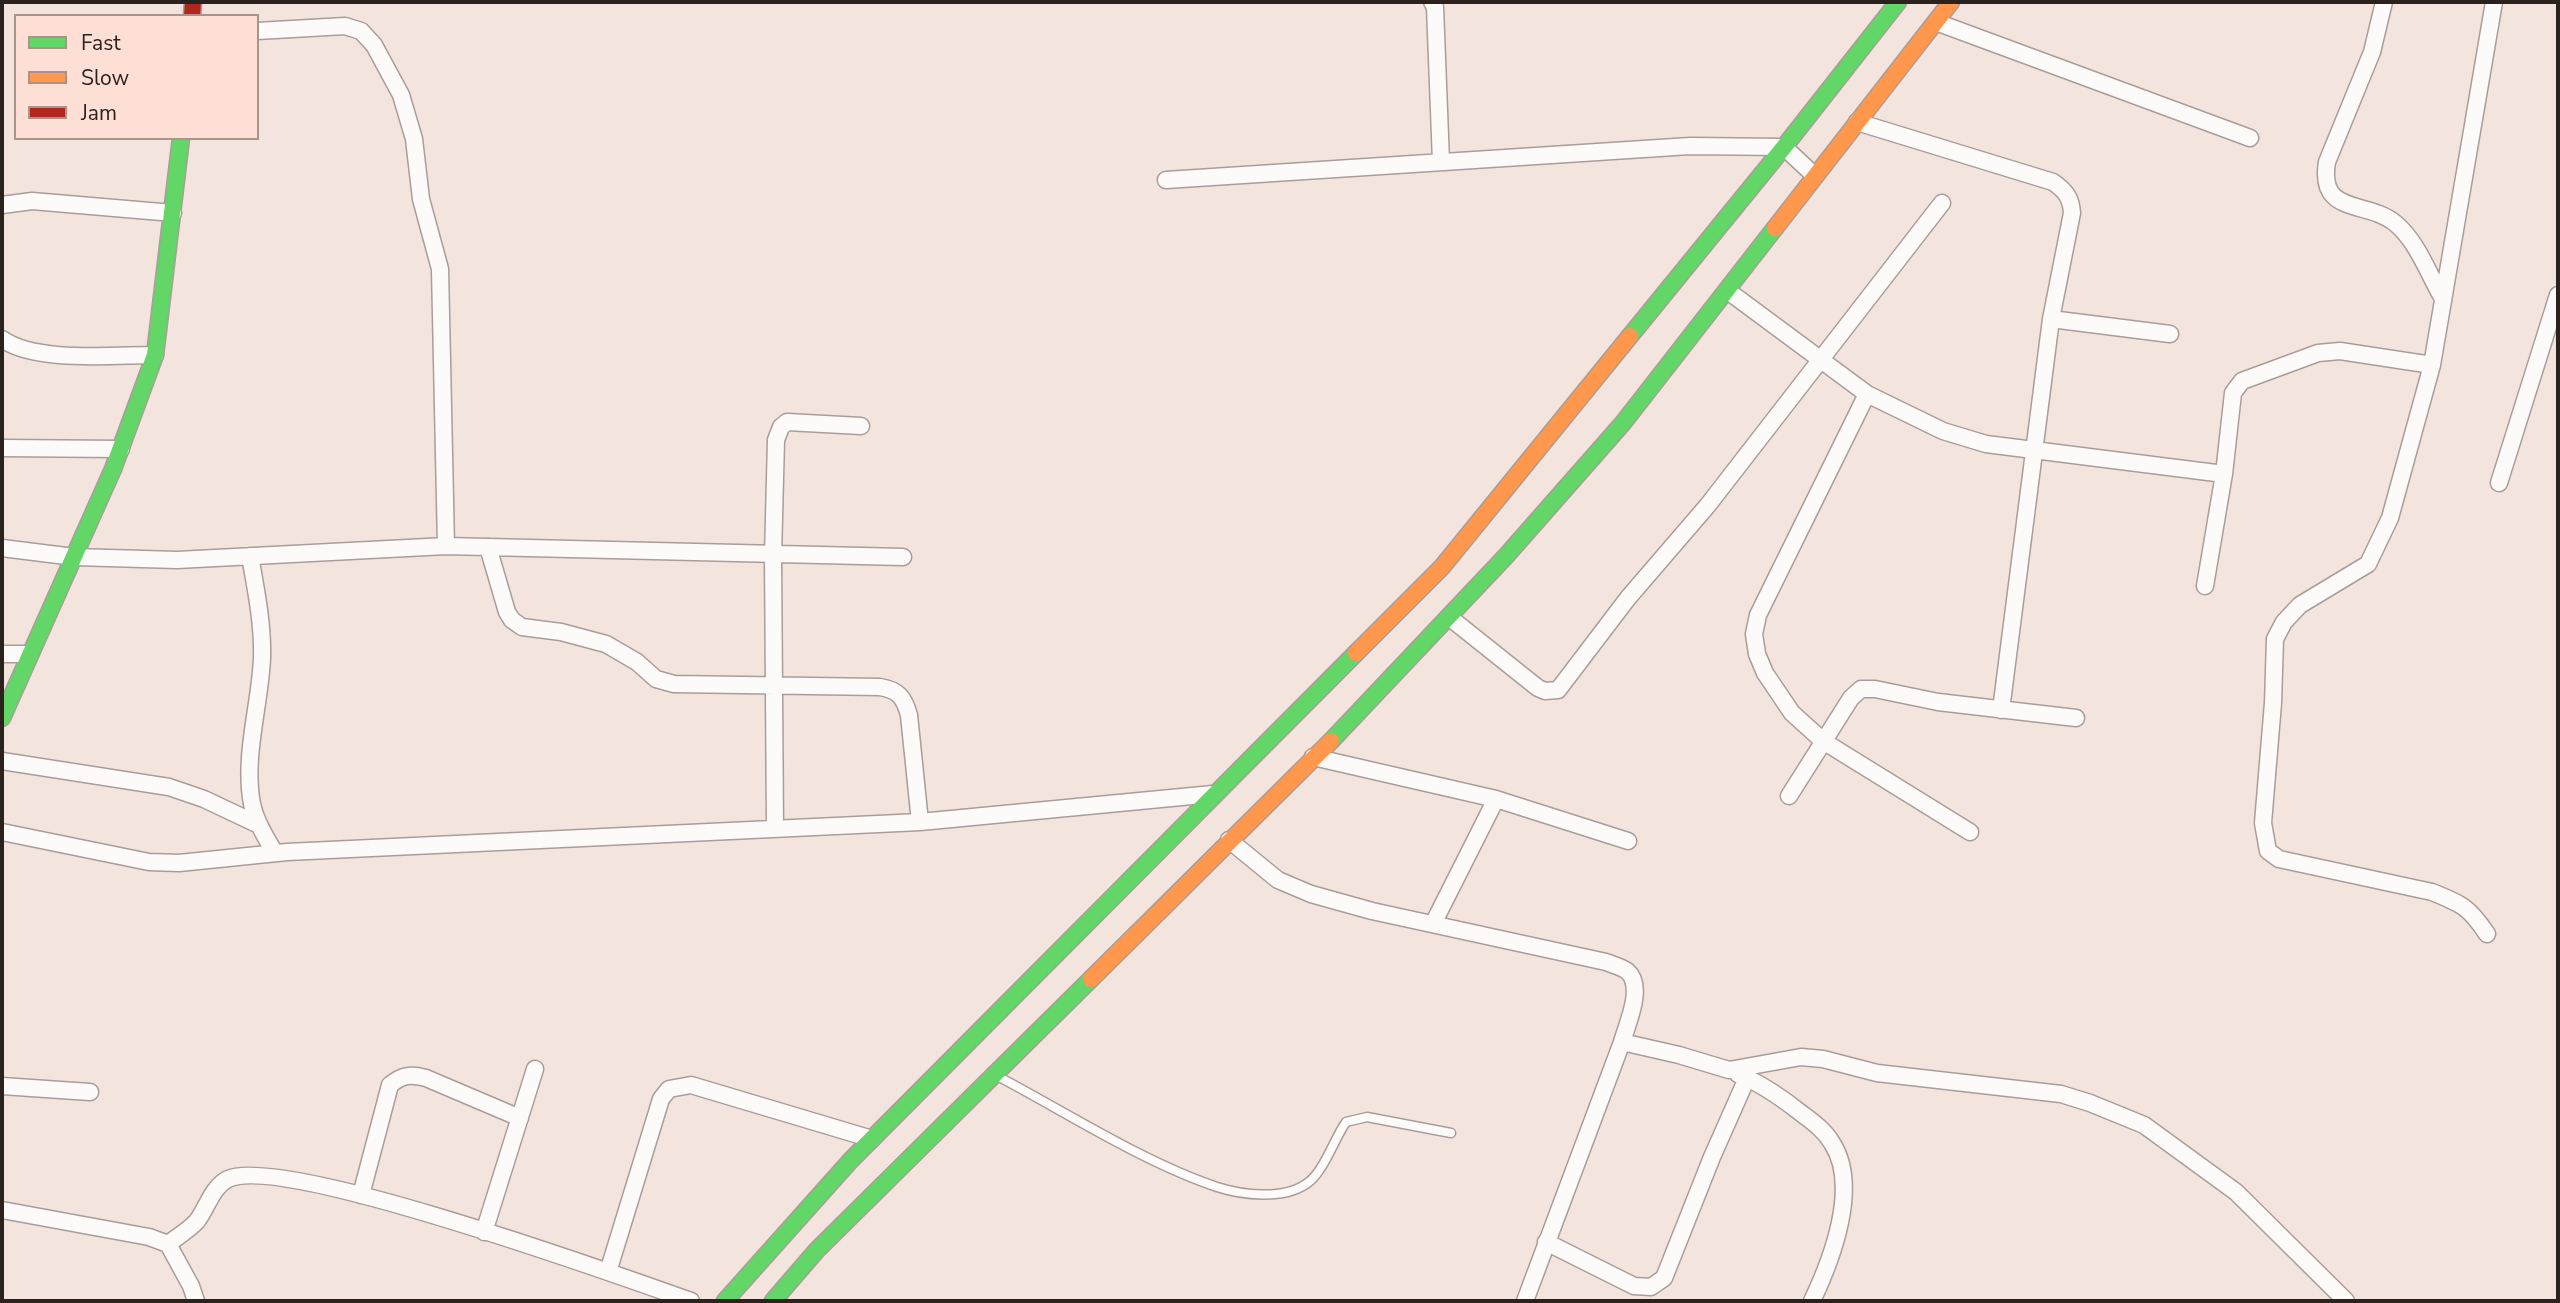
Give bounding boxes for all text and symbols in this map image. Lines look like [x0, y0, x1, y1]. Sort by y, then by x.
legend [14, 14, 259, 140]
text: Fast [81, 29, 121, 57]
text: Slow [81, 64, 129, 92]
text: Jam [81, 99, 117, 127]

